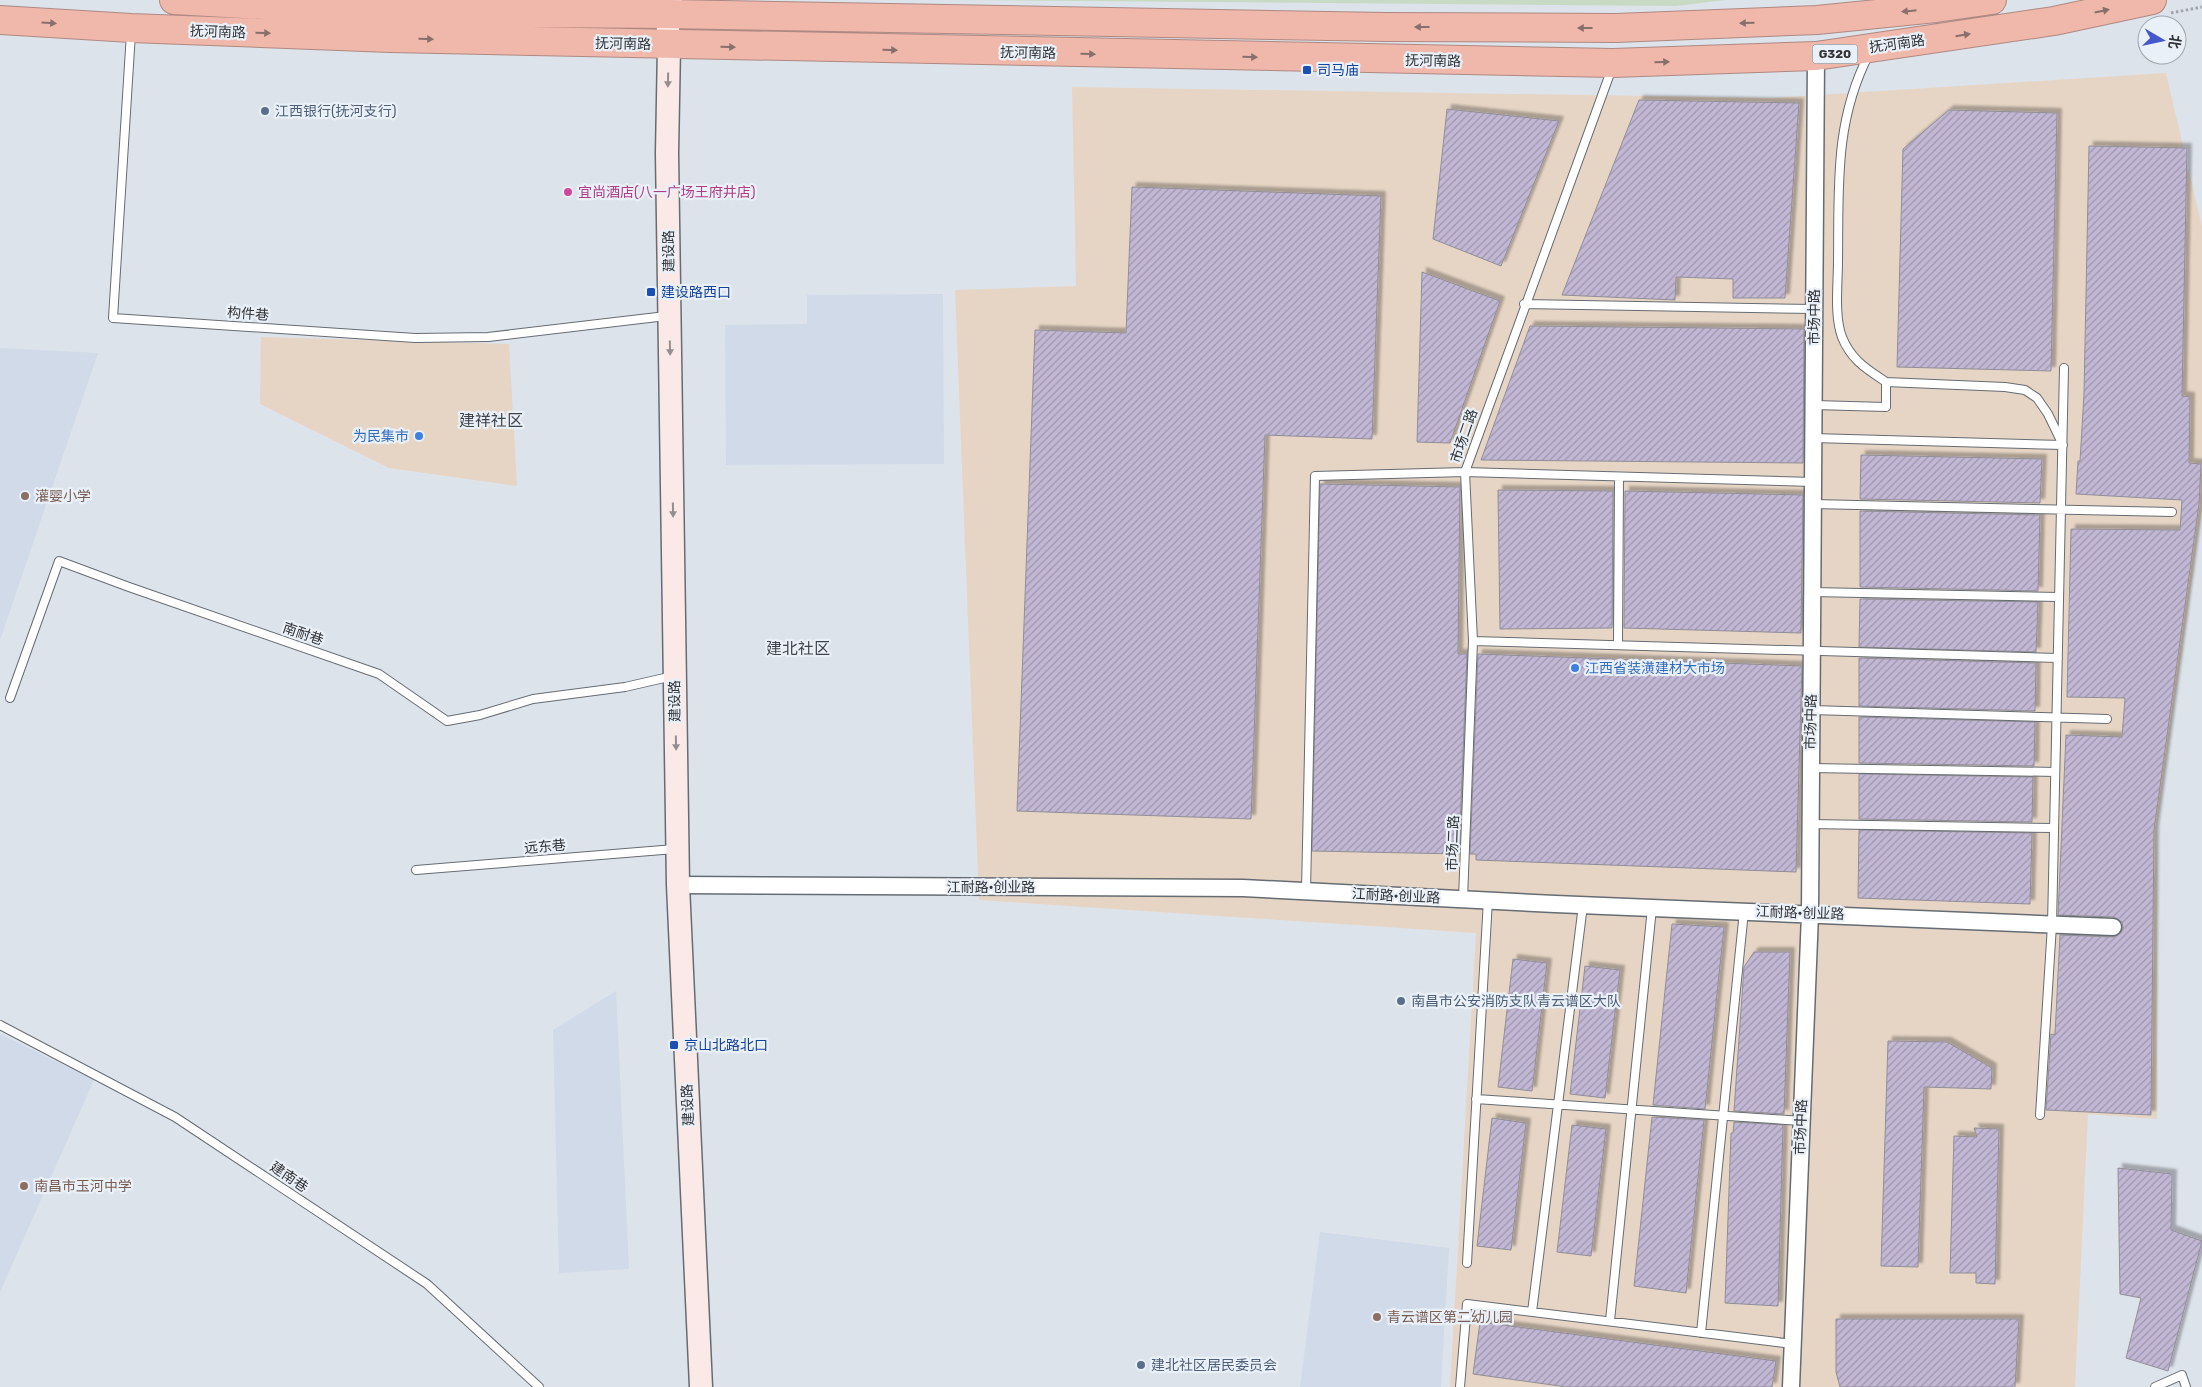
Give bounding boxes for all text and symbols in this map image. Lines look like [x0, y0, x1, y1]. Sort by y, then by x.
one-way arrow [2094, 6, 2110, 14]
one-way arrow [1901, 7, 1917, 15]
north arrow [2137, 15, 2187, 65]
one-way arrow [41, 19, 57, 27]
one-way arrow [1739, 19, 1755, 27]
street label: 抚河南路 [190, 23, 246, 41]
one-way arrow [1414, 23, 1430, 31]
one-way arrow [1576, 24, 1592, 32]
one-way arrow [256, 30, 272, 38]
one-way arrow [1955, 30, 1971, 38]
street label: 抚河南路 [1868, 32, 1926, 56]
text: 北 [2165, 34, 2184, 50]
street label: 抚河南路 [595, 35, 651, 53]
one-way arrow [418, 36, 434, 44]
one-way arrow [720, 43, 736, 51]
street label: 抚河南路 [1000, 44, 1056, 62]
road number: G320 [1812, 44, 1858, 64]
one-way arrow [882, 46, 898, 54]
one-way arrow [1080, 50, 1096, 58]
street label: 抚河南路 [1405, 52, 1461, 70]
one-way arrow [1242, 53, 1258, 61]
one-way arrow [1654, 57, 1670, 65]
place label: 司马庙 [1317, 62, 1359, 79]
marker: 司马庙 [1301, 64, 1313, 76]
one-way arrow [664, 72, 672, 88]
place label: 江西银行(抚河支行) [275, 103, 397, 120]
marker: 江西银行(抚河支行) [259, 105, 271, 117]
place label: 宜尚酒店(八一广场王府井店) [578, 184, 756, 201]
marker: 宜尚酒店(八一广场王府井店) [562, 186, 574, 198]
street label: 建设路 [660, 230, 678, 272]
place label: 建设路西口 [661, 284, 731, 301]
marker: 建设路西口 [645, 286, 657, 298]
street label: 市场中路 [1806, 289, 1823, 345]
street label: 构件巷 [226, 304, 270, 324]
one-way arrow [667, 340, 675, 356]
street label: 市场二路 [1447, 407, 1481, 465]
district label: 建祥社区 [459, 411, 523, 430]
place label: 为民集市 [353, 428, 409, 445]
marker: 为民集市 [413, 430, 425, 442]
place label: 灌婴小学 [35, 488, 91, 505]
marker: 灌婴小学 [19, 490, 31, 502]
one-way arrow [669, 502, 677, 518]
street label: 南耐巷 [280, 619, 326, 649]
district label: 建北社区 [766, 639, 830, 658]
place label: 江西省装潢建材大市场 [1585, 660, 1725, 677]
marker: 江西省装潢建材大市场 [1569, 662, 1581, 674]
street label: 建设路 [666, 680, 684, 722]
street label: 市场中路 [1802, 694, 1820, 750]
one-way arrow [672, 735, 680, 751]
street label: 市场二路 [1444, 815, 1462, 871]
street label: 远东巷 [523, 837, 567, 857]
street label: 江耐路·创业路 [947, 879, 1035, 896]
street label: 江耐路·创业路 [1351, 885, 1441, 907]
street label: 江耐路·创业路 [1755, 903, 1845, 923]
place label: 南昌市公安消防支队青云谱区大队 [1411, 993, 1621, 1010]
marker: 南昌市公安消防支队青云谱区大队 [1395, 995, 1407, 1007]
place label: 京山北路北口 [684, 1037, 768, 1054]
marker: 京山北路北口 [668, 1039, 680, 1051]
street label: 建设路 [678, 1084, 698, 1126]
street label: 市场中路 [1792, 1099, 1810, 1155]
street label: 建南巷 [267, 1158, 311, 1196]
place label: 南昌市玉河中学 [34, 1178, 132, 1195]
marker: 南昌市玉河中学 [18, 1180, 30, 1192]
place label: 青云谱区第二幼儿园 [1387, 1309, 1513, 1326]
marker: 青云谱区第二幼儿园 [1371, 1311, 1383, 1323]
place label: 建北社区居民委员会 [1151, 1357, 1277, 1374]
marker: 建北社区居民委员会 [1135, 1359, 1147, 1371]

